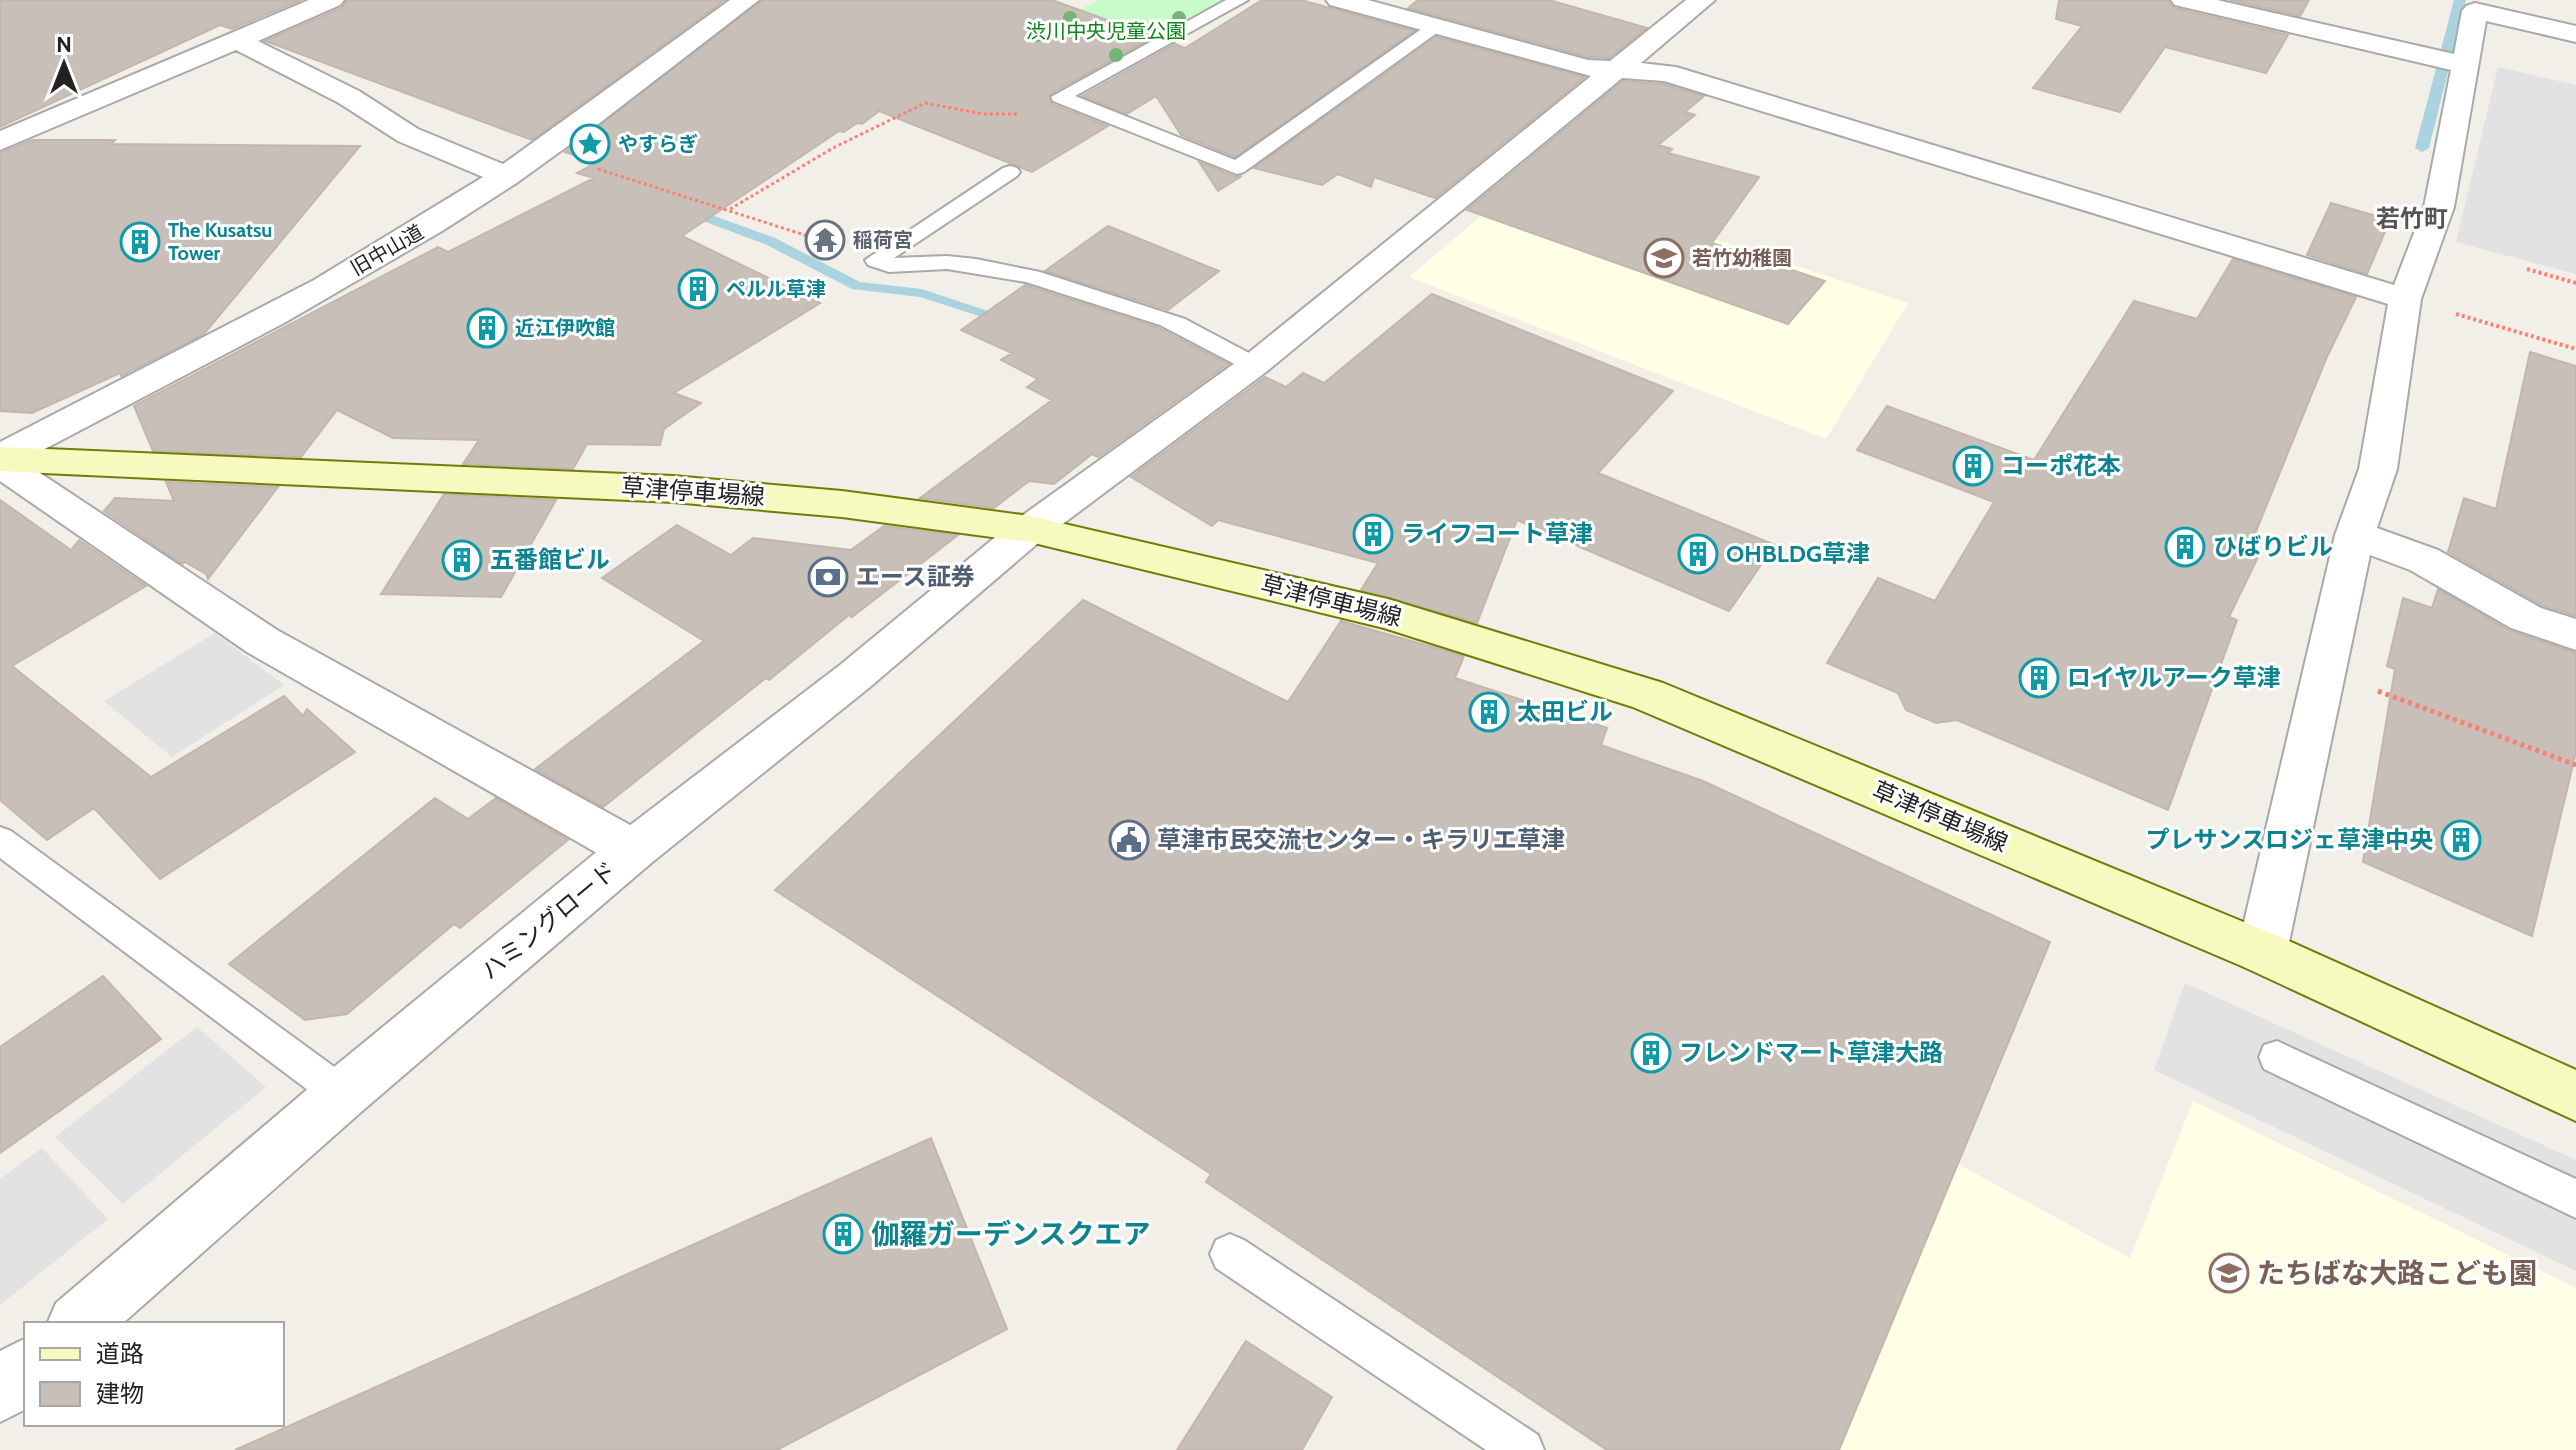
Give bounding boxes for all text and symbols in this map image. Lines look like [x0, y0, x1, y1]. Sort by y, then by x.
park label: 渋川中央児童公園 [1026, 19, 1186, 43]
north arrow [24, 24, 104, 104]
text: N [56, 31, 72, 58]
place icon: やすらぎ [569, 123, 611, 165]
place label: やすらぎ [618, 132, 698, 156]
district label: 若竹町 [2376, 204, 2448, 233]
place label: The Kusatsu Tower [168, 218, 272, 265]
temple icon: 稲荷宮 [804, 219, 846, 261]
street label: 旧中山道 [346, 220, 428, 280]
building icon: The Kusatsu Tower [119, 221, 161, 263]
place label: 稲荷宮 [853, 228, 913, 252]
school or university icon: 若竹幼稚園 [1643, 237, 1685, 279]
place label: 若竹幼稚園 [1692, 246, 1792, 270]
building icon: ペルル草津 [677, 268, 719, 310]
place label: ペルル草津 [726, 277, 826, 301]
building icon: 近江伊吹館 [466, 307, 508, 349]
place label: 近江伊吹館 [515, 316, 615, 340]
building icon: コーポ花本 [1952, 445, 1994, 487]
place label: コーポ花本 [2001, 451, 2121, 480]
street label: 草津停車場線 [620, 472, 766, 511]
building icon: ライフコート草津 [1352, 513, 1394, 555]
place label: ライフコート草津 [1401, 519, 1593, 548]
building icon: ひばりビル [2164, 526, 2206, 568]
place label: ひばりビル [2213, 532, 2333, 561]
building icon: OHBLDG草津 [1677, 533, 1719, 575]
building icon: 五番館ビル [441, 539, 483, 581]
place label: OHBLDG草津 [1726, 539, 1870, 568]
place label: 五番館ビル [490, 545, 610, 574]
bank icon: エース証券 [807, 556, 849, 598]
place label: エース証券 [856, 562, 975, 591]
street label: 草津停車場線 [1258, 569, 1404, 632]
building icon: ロイヤルアーク草津 [2018, 657, 2060, 699]
place label: ロイヤルアーク草津 [2067, 663, 2281, 692]
building icon: 太田ビル [1468, 691, 1510, 733]
place label: 太田ビル [1517, 697, 1613, 726]
street label: 草津停車場線 [1868, 775, 2012, 858]
public building icon: 草津市民交流センター・キラリエ草津 [1108, 819, 1150, 861]
building icon: プレサンスロジェ草津中央 [2440, 819, 2482, 861]
place label: 草津市民交流センター・キラリエ草津 [1157, 825, 1565, 854]
place label: プレサンスロジェ草津中央 [2145, 825, 2433, 854]
street label: ハミングロード [475, 856, 622, 986]
building icon: フレンドマート草津大路 [1630, 1032, 1672, 1074]
place label: フレンドマート草津大路 [1679, 1038, 1943, 1067]
building icon: 伽羅ガーデンスクエア [822, 1213, 864, 1255]
place label: 伽羅ガーデンスクエア [871, 1217, 1150, 1251]
school or university icon: たちばな大路こども園 [2208, 1252, 2250, 1294]
place label: たちばな大路こども園 [2257, 1256, 2537, 1290]
legend [24, 1322, 284, 1426]
text: 道路 [96, 1339, 144, 1368]
text: 建物 [96, 1379, 144, 1408]

